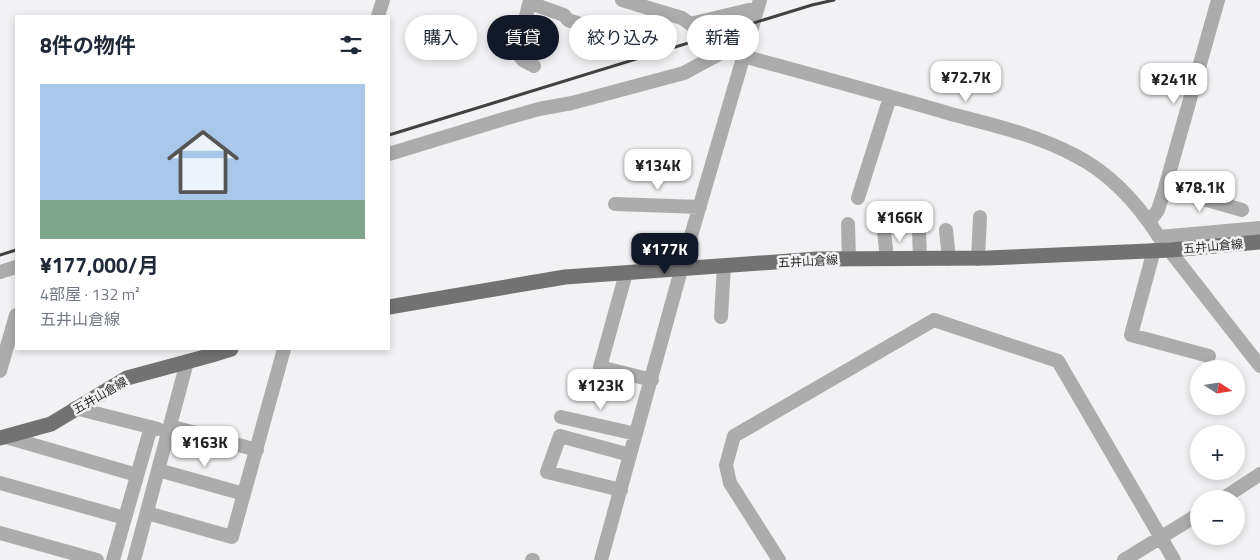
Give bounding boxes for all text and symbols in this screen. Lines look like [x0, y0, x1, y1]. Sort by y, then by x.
chip: 購入 [405, 15, 477, 60]
chip: 賃貸 [487, 15, 559, 60]
chip: 絞り込み [569, 15, 677, 60]
chip: 新着 [687, 15, 759, 60]
text: 8件の物件 [40, 29, 136, 61]
icon: filters [337, 31, 365, 59]
pin: ¥72.7K [925, 61, 1007, 103]
pin: ¥241K [1139, 62, 1209, 105]
text: ¥72.7K [941, 65, 991, 89]
text: ¥241K [1151, 67, 1197, 91]
icon: home [158, 117, 248, 207]
pin: ¥134K [623, 148, 693, 191]
text: ¥134K [635, 153, 681, 177]
pin: ¥78.1K [1159, 170, 1241, 213]
text: ¥78.1K [1175, 175, 1225, 199]
pin: ¥166K [865, 200, 935, 243]
text: ¥166K [877, 205, 923, 229]
pin: ¥177K [630, 232, 700, 275]
street label: 五井山倉線 [1182, 234, 1244, 258]
text: ¥177K [642, 237, 688, 261]
text: ¥177,000/月 [40, 249, 159, 281]
street label: 五井山倉線 [778, 250, 838, 272]
text: 4部屋 · 132 m² [40, 282, 140, 306]
text: 五井山倉線 [40, 307, 120, 331]
north arrow [1190, 360, 1245, 415]
map controls [1190, 360, 1245, 545]
pin: ¥123K [566, 368, 636, 411]
street label: 五井山倉線 [69, 372, 131, 418]
text: ¥123K [578, 373, 624, 397]
button: + [1190, 425, 1245, 480]
pin: ¥163K [170, 426, 240, 468]
text: ¥163K [182, 430, 228, 454]
button: − [1190, 490, 1245, 545]

